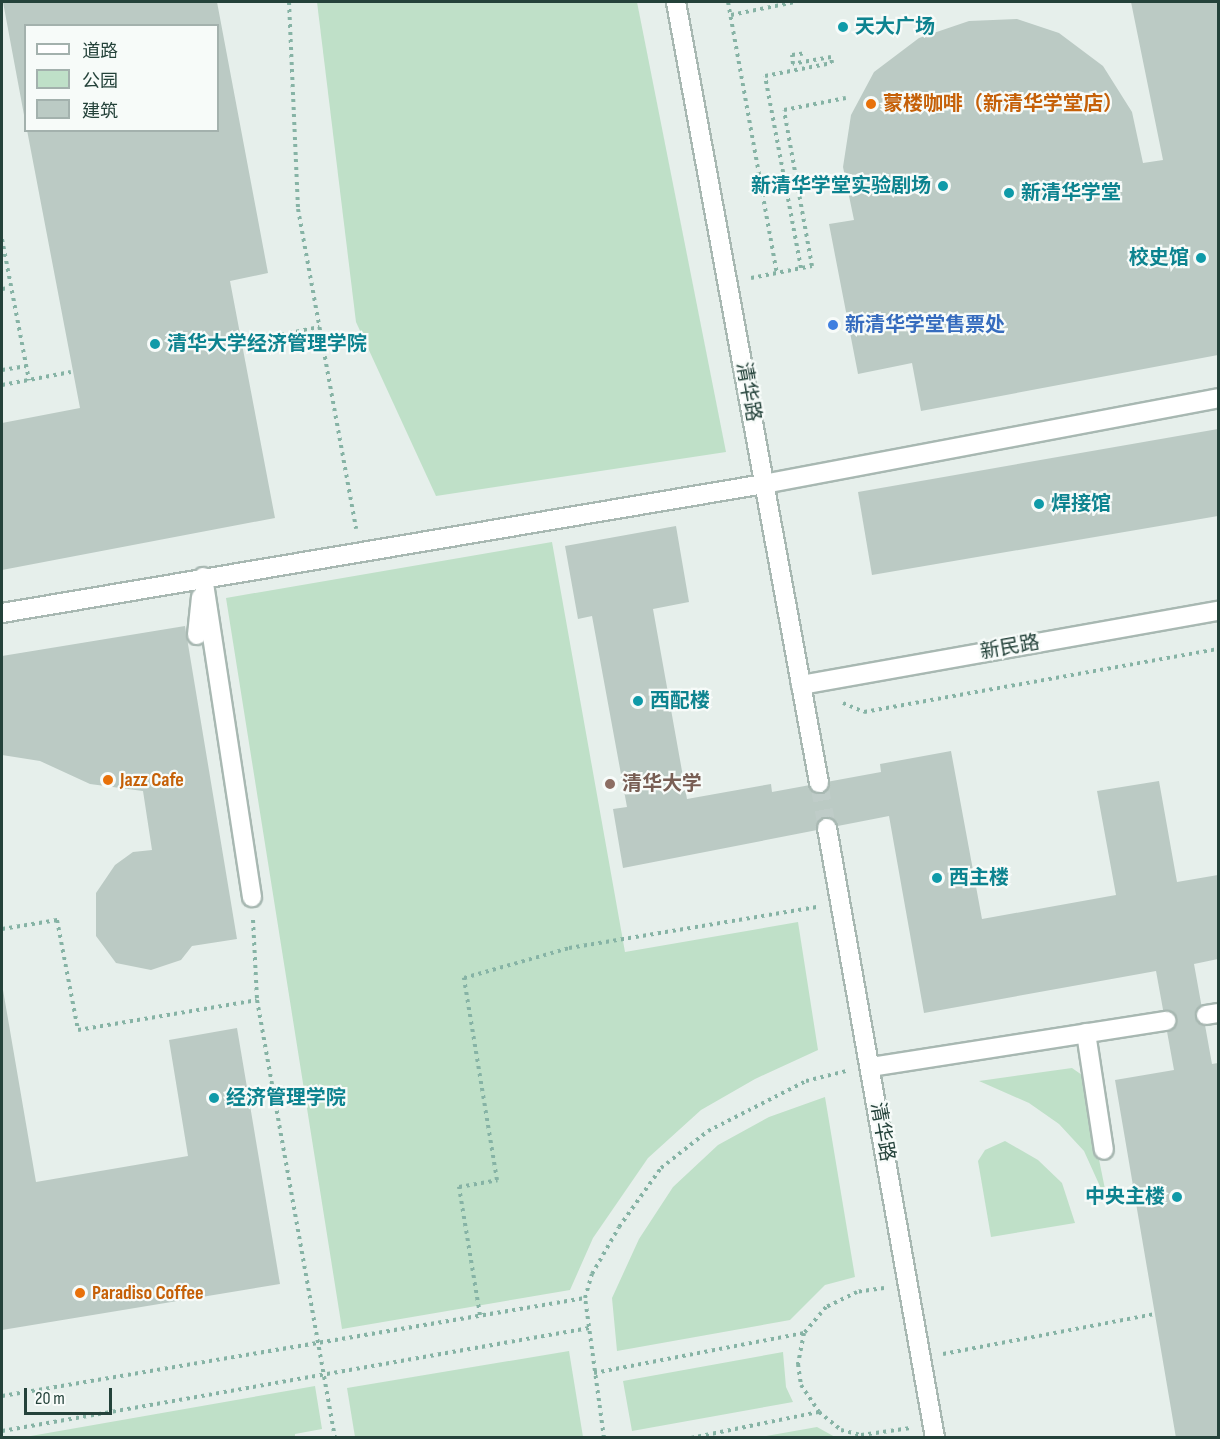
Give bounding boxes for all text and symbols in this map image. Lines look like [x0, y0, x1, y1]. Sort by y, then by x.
place label: 天大广场 [855, 15, 935, 39]
marker: 天大广场 [836, 20, 850, 34]
legend [24, 24, 219, 132]
text: 道路 [82, 41, 118, 62]
text: 公园 [82, 71, 118, 92]
place label: 蒙楼咖啡（新清华学堂店） [883, 92, 1123, 116]
marker: 蒙楼咖啡（新清华学堂店） [864, 97, 878, 111]
text: 建筑 [82, 101, 118, 122]
place label: 新清华学堂实验剧场 [751, 174, 931, 198]
marker: 新清华学堂实验剧场 [936, 179, 950, 193]
place label: 新清华学堂 [1021, 181, 1121, 205]
marker: 新清华学堂 [1002, 186, 1016, 200]
place label: 校史馆 [1129, 246, 1189, 270]
marker: 校史馆 [1194, 251, 1208, 265]
place label: 新清华学堂售票处 [845, 313, 1005, 337]
marker: 新清华学堂售票处 [826, 318, 840, 332]
place label: 清华大学经济管理学院 [167, 332, 367, 356]
marker: 清华大学经济管理学院 [148, 337, 162, 351]
street label: 清华路 [731, 360, 765, 424]
place label: 焊接馆 [1051, 492, 1111, 516]
marker: 焊接馆 [1032, 497, 1046, 511]
street label: 新民路 [978, 631, 1042, 665]
place label: 西配楼 [650, 689, 710, 713]
marker: 西配楼 [631, 694, 645, 708]
place label: Jazz Cafe [120, 768, 184, 792]
place label: 清华大学 [622, 772, 702, 796]
marker: Jazz Cafe [101, 773, 115, 787]
marker: 清华大学 [603, 777, 617, 791]
place label: 西主楼 [949, 866, 1009, 890]
marker: 西主楼 [930, 871, 944, 885]
place label: 经济管理学院 [226, 1086, 346, 1110]
marker: 经济管理学院 [207, 1091, 221, 1105]
street label: 清华路 [865, 1100, 899, 1164]
place label: 中央主楼 [1085, 1185, 1165, 1209]
marker: 中央主楼 [1170, 1190, 1184, 1204]
place label: Paradiso Coffee [92, 1281, 204, 1305]
marker: Paradiso Coffee [73, 1286, 87, 1300]
scale bar [27, 1376, 116, 1414]
text: 20 m [35, 1388, 65, 1409]

